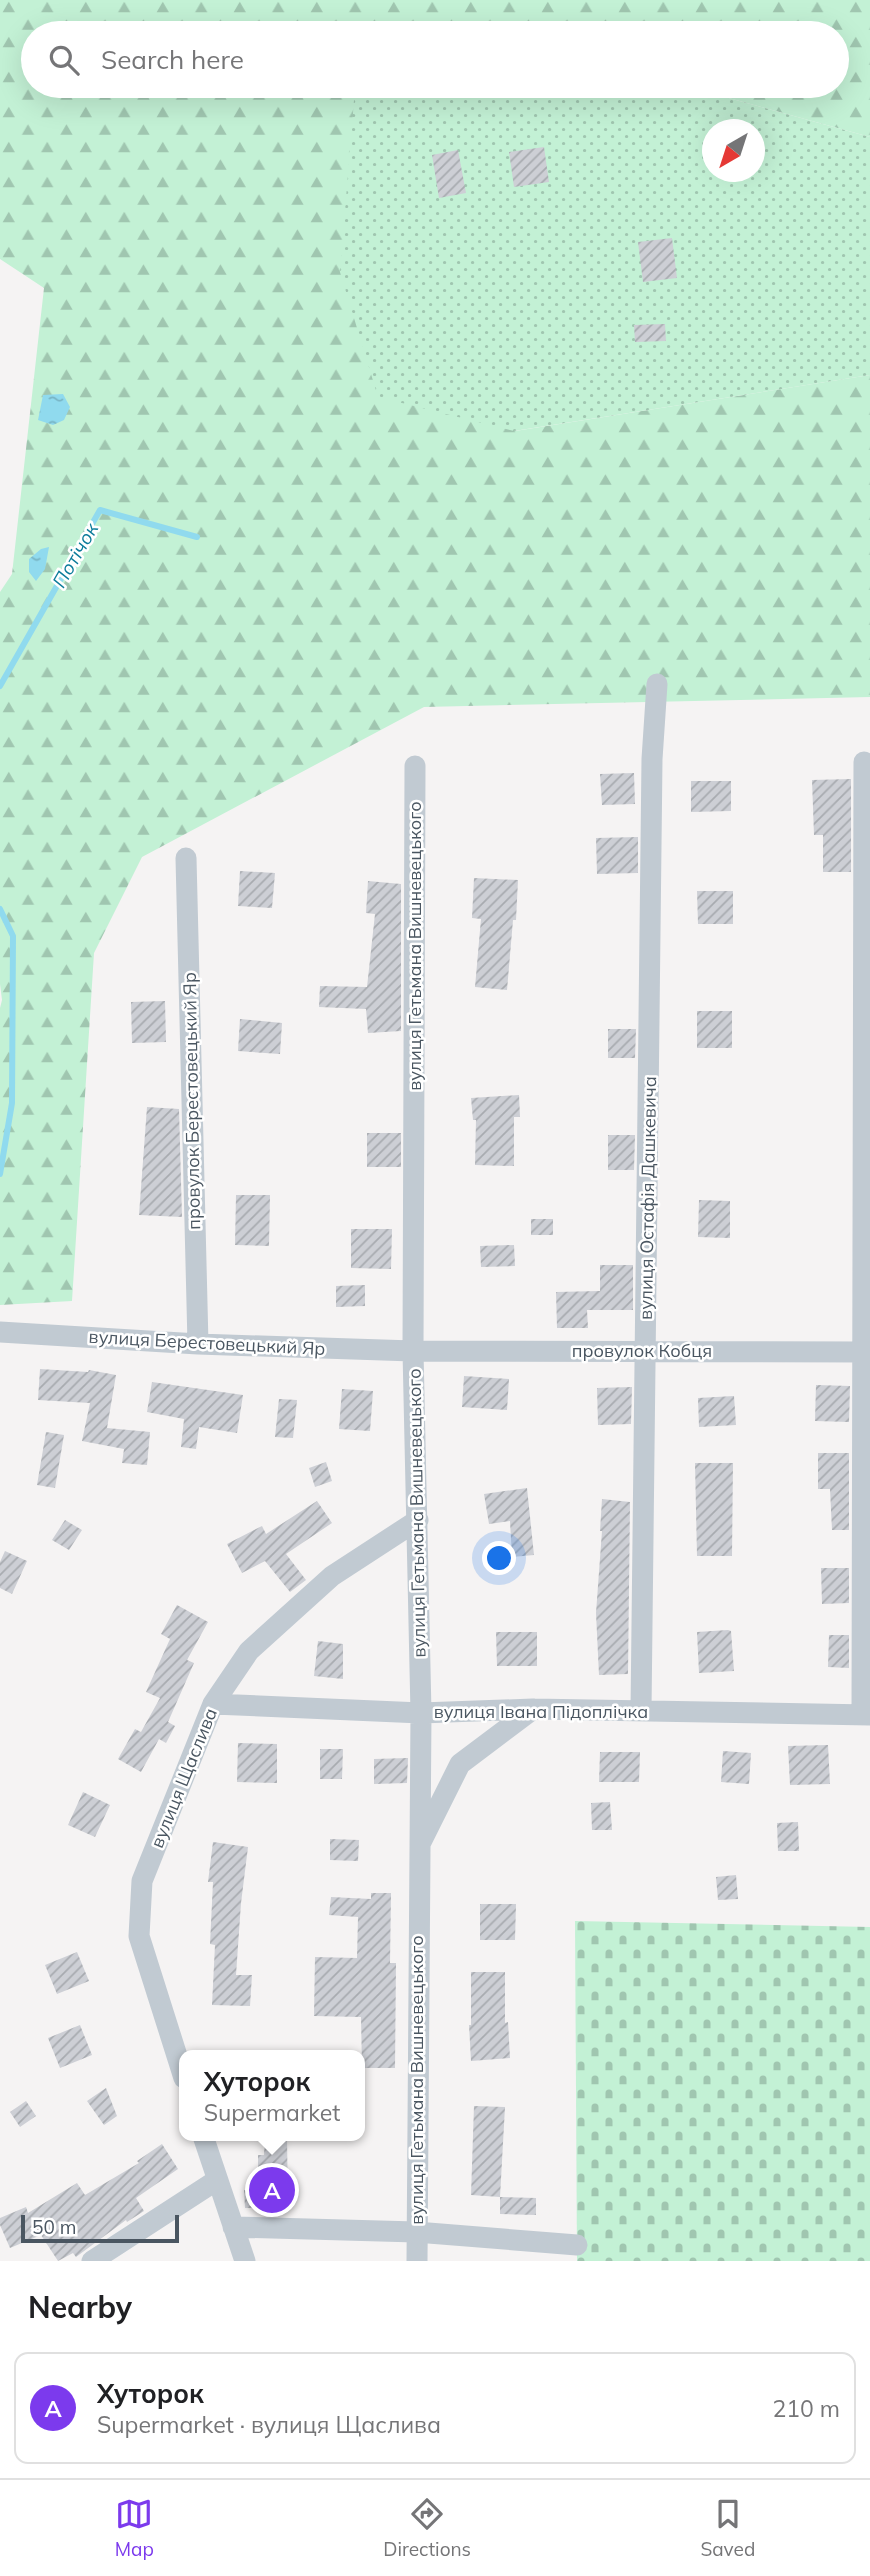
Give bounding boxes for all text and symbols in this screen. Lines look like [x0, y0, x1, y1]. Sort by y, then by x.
search box [21, 21, 849, 98]
icon: search [45, 41, 83, 79]
text: Search here [101, 43, 244, 76]
north arrow [702, 119, 765, 182]
water label: Потічок [47, 518, 104, 592]
street label: вулиця Гетьмана Вишневецького [403, 801, 426, 1091]
street label: провулок Берестовецький Яр [178, 972, 205, 1230]
street label: вулиця Остафія Дашкевича [634, 1076, 661, 1320]
street label: вулиця Берестовецький Яр [88, 1325, 326, 1360]
street label: провулок Кобця [572, 1339, 712, 1362]
street label: вулиця Гетьмана Вишневецького [402, 1368, 431, 1658]
your location [482, 1541, 516, 1575]
street label: вулиця Івана Підоплічка [434, 1700, 648, 1723]
street label: вулиця Щаслива [145, 1705, 222, 1851]
street label: вулиця Гетьмана Вишневецького [405, 1935, 428, 2225]
popup [179, 2050, 365, 2141]
text: Хуторок [204, 2065, 310, 2098]
text: Supermarket [204, 2098, 340, 2127]
pin: A [249, 2164, 295, 2216]
scale bar [21, 2212, 178, 2244]
text: 50 m [32, 2215, 76, 2239]
text: Nearby [28, 2288, 132, 2326]
text: Хуторок [97, 2377, 204, 2410]
text: A [44, 2394, 62, 2423]
text: 210 m [772, 2394, 840, 2423]
text: Supermarket · вулиця Щаслива [97, 2410, 441, 2439]
tab: Map [115, 2495, 154, 2561]
tab: Directions [383, 2495, 471, 2561]
tab: Saved [700, 2495, 755, 2561]

